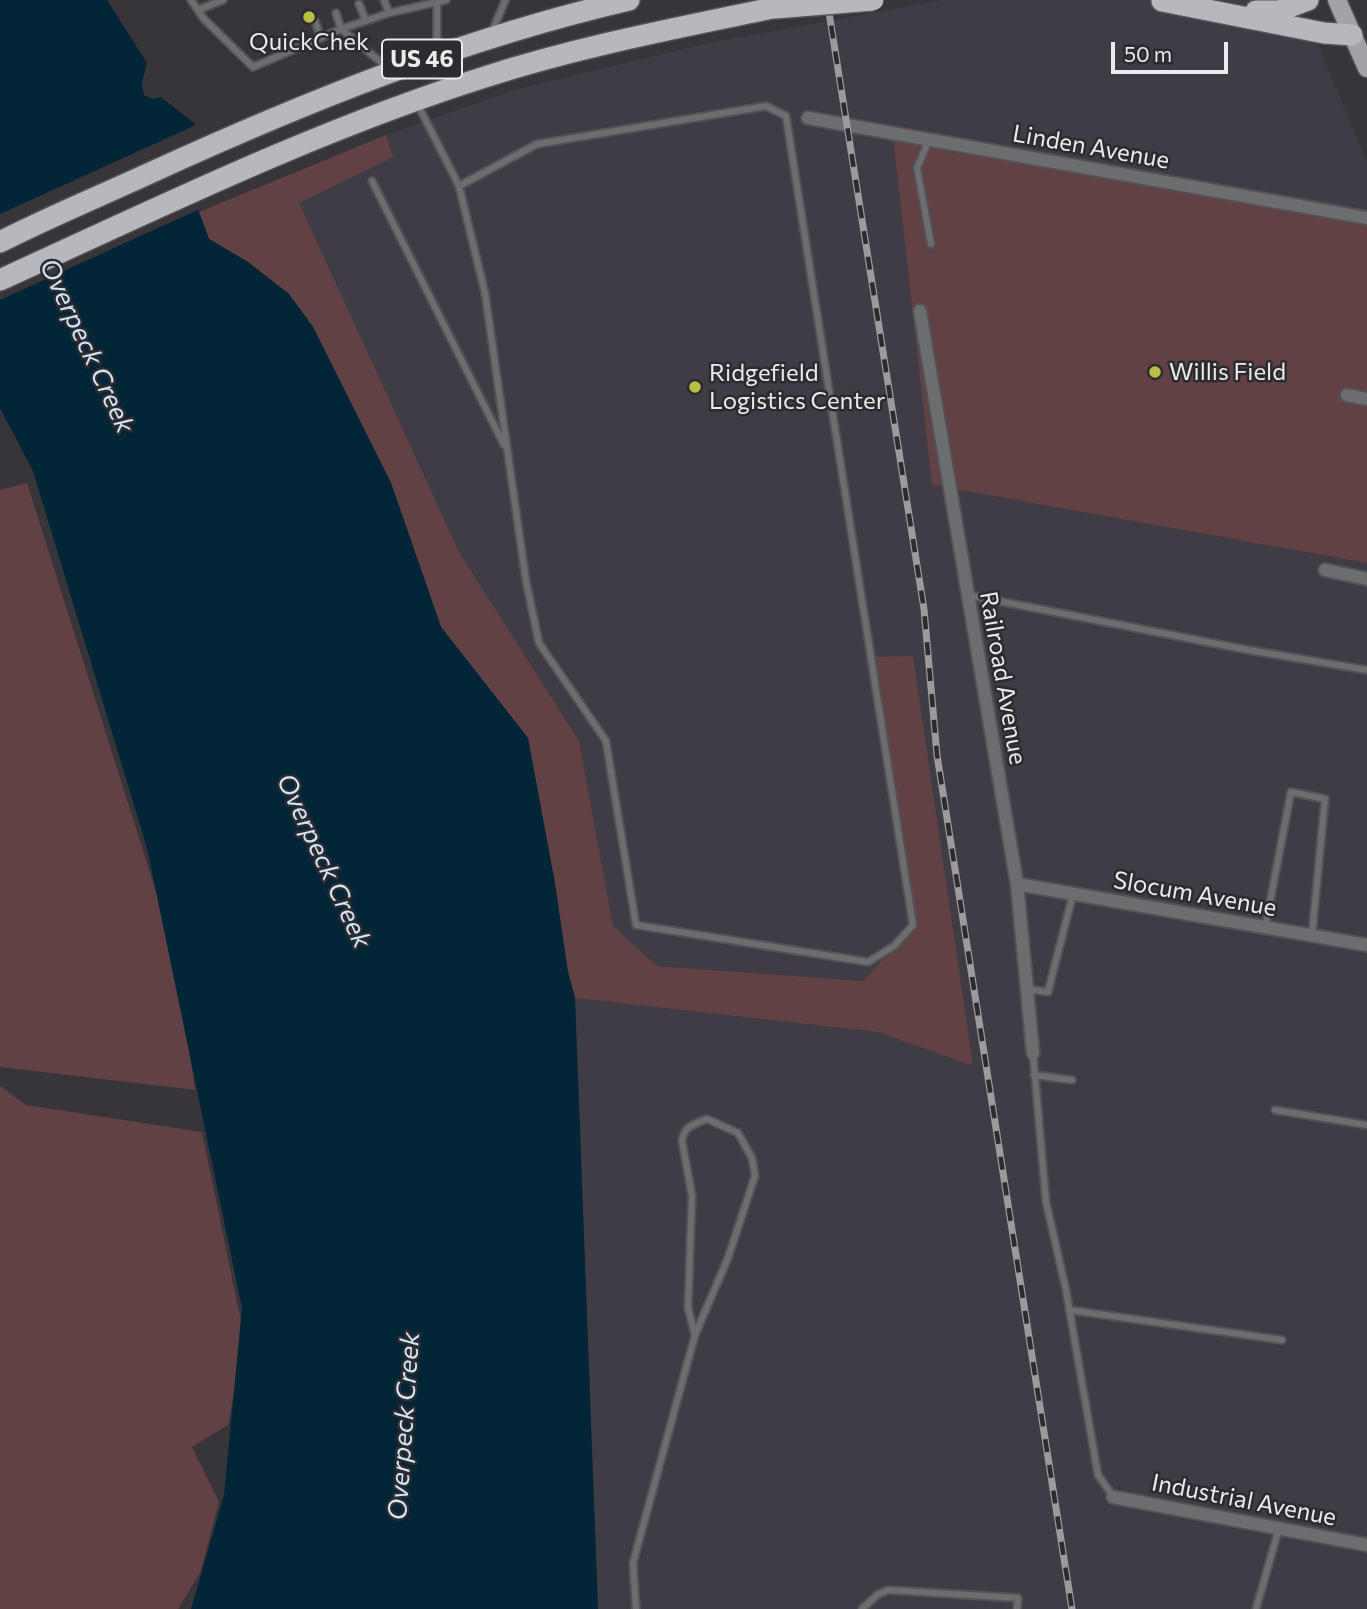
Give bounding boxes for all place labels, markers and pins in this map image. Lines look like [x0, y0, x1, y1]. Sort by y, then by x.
marker: QuickChek [301, 9, 317, 25]
place label: QuickChek [249, 28, 369, 56]
place label: Willis Field [1169, 358, 1286, 386]
place label: Ridgefield Logistics Center [709, 359, 885, 415]
marker: Willis Field [1147, 364, 1163, 380]
marker: Ridgefield Logistics Center [687, 379, 703, 395]

